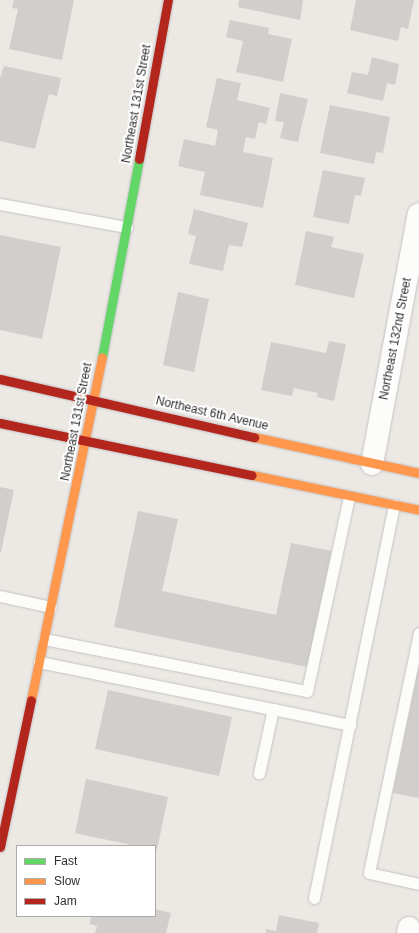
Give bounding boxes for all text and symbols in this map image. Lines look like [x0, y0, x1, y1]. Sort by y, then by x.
street label: Northeast 131st Street [119, 44, 155, 164]
street label: Northeast 132nd Street [377, 277, 415, 401]
street label: Northeast 131st Street [58, 362, 96, 482]
street label: Northeast 6th Avenue [154, 394, 270, 434]
legend [16, 845, 156, 917]
text: Fast [54, 854, 77, 868]
text: Slow [54, 874, 80, 888]
text: Jam [54, 894, 77, 908]

